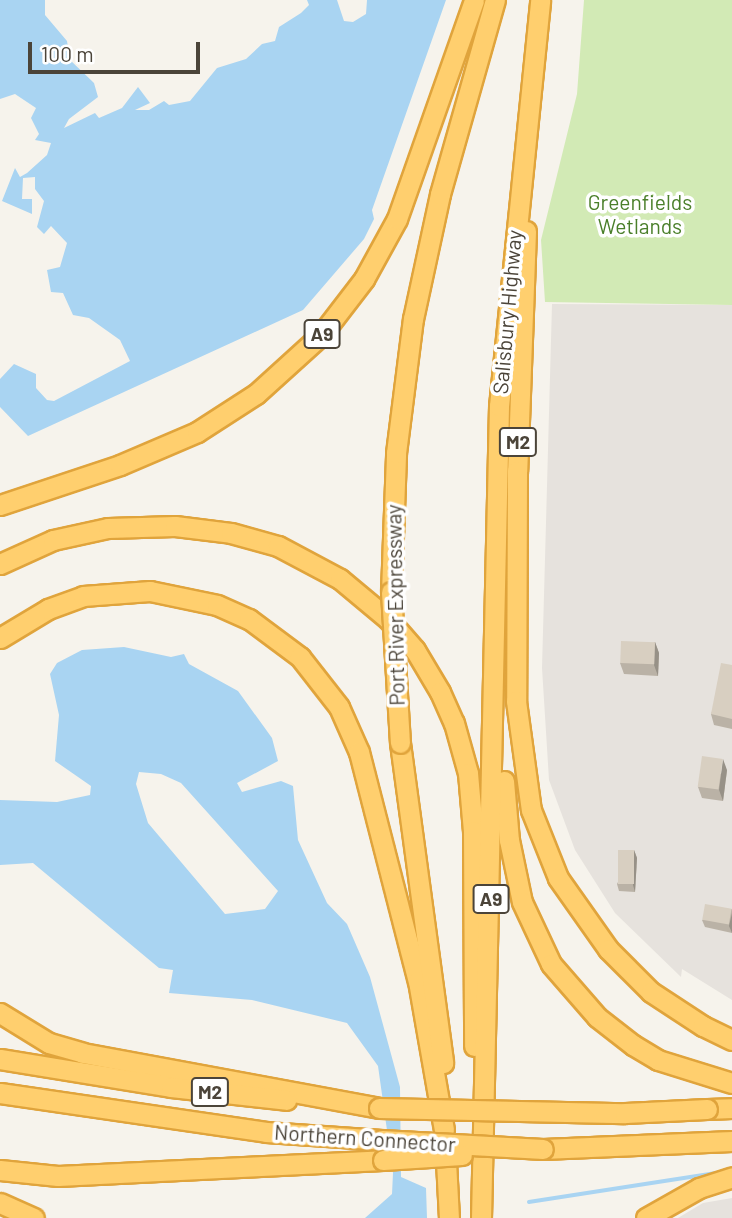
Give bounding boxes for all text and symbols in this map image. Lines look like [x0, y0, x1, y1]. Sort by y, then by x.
scale bar [32, 28, 203, 72]
text: 100 m [41, 41, 94, 66]
park label: Greenfields Wetlands [588, 189, 692, 239]
street label: Salisbury Highway [487, 229, 527, 395]
road number: A9 [303, 318, 341, 350]
road number: M2 [499, 426, 537, 458]
street label: Port River Expressway [381, 504, 409, 706]
road number: A9 [472, 884, 510, 914]
road number: M2 [191, 1076, 229, 1108]
street label: Northern Connector [273, 1119, 457, 1157]

